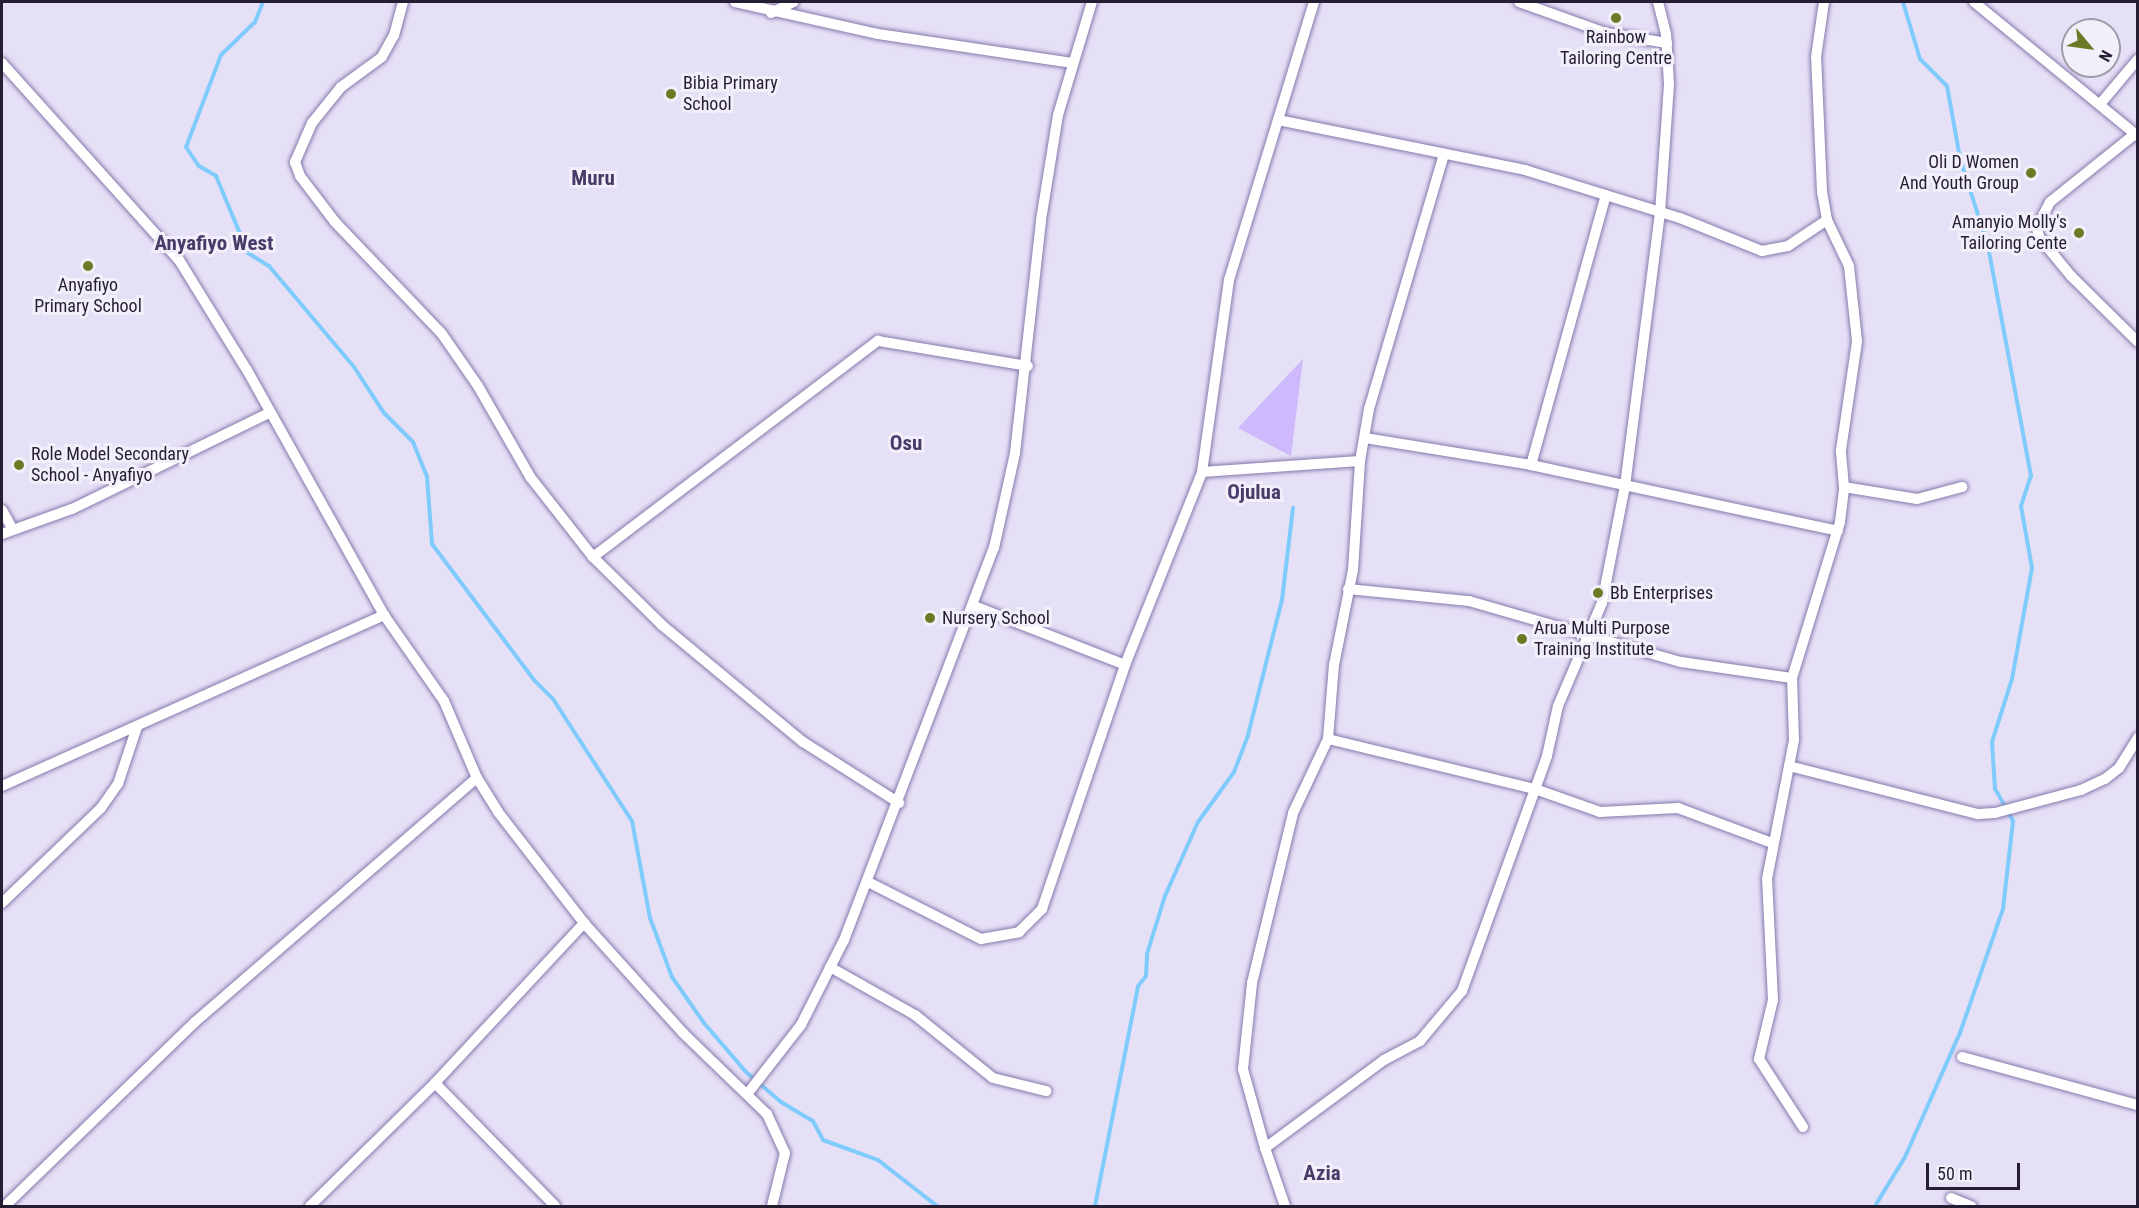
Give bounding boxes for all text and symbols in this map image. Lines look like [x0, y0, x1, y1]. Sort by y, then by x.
marker: Rainbow Tailoring Centre [1609, 11, 1623, 25]
north arrow [2061, 18, 2121, 78]
place label: Rainbow Tailoring Centre [1560, 27, 1672, 70]
text: N [2095, 47, 2116, 65]
place label: Bibia Primary School [683, 73, 778, 116]
marker: Bibia Primary School [664, 87, 678, 101]
place label: Oli D Women And Youth Group [1900, 152, 2019, 195]
district label: Muru [571, 165, 615, 191]
marker: Oli D Women And Youth Group [2024, 166, 2038, 180]
place label: Amanyio Molly's Tailoring Cente [1952, 212, 2067, 254]
marker: Amanyio Molly's Tailoring Cente [2072, 226, 2086, 240]
district label: Anyafiyo West [155, 230, 273, 256]
marker: Anyafiyo Primary School [81, 259, 95, 273]
place label: Anyafiyo Primary School [34, 275, 142, 318]
district label: Osu [890, 430, 922, 456]
place label: Role Model Secondary School - Anyafiyo [31, 444, 189, 486]
marker: Role Model Secondary School - Anyafiyo [12, 458, 26, 472]
district label: Ojulua [1227, 479, 1281, 505]
place label: Bb Enterprises [1610, 582, 1713, 604]
marker: Bb Enterprises [1591, 586, 1605, 600]
place label: Nursery School [942, 607, 1050, 629]
marker: Nursery School [923, 611, 937, 625]
place label: Arua Multi Purpose Training Institute [1534, 618, 1670, 660]
marker: Arua Multi Purpose Training Institute [1515, 632, 1529, 646]
scale bar [1929, 1151, 2024, 1189]
district label: Azia [1303, 1160, 1341, 1186]
text: 50 m [1937, 1163, 1972, 1184]

